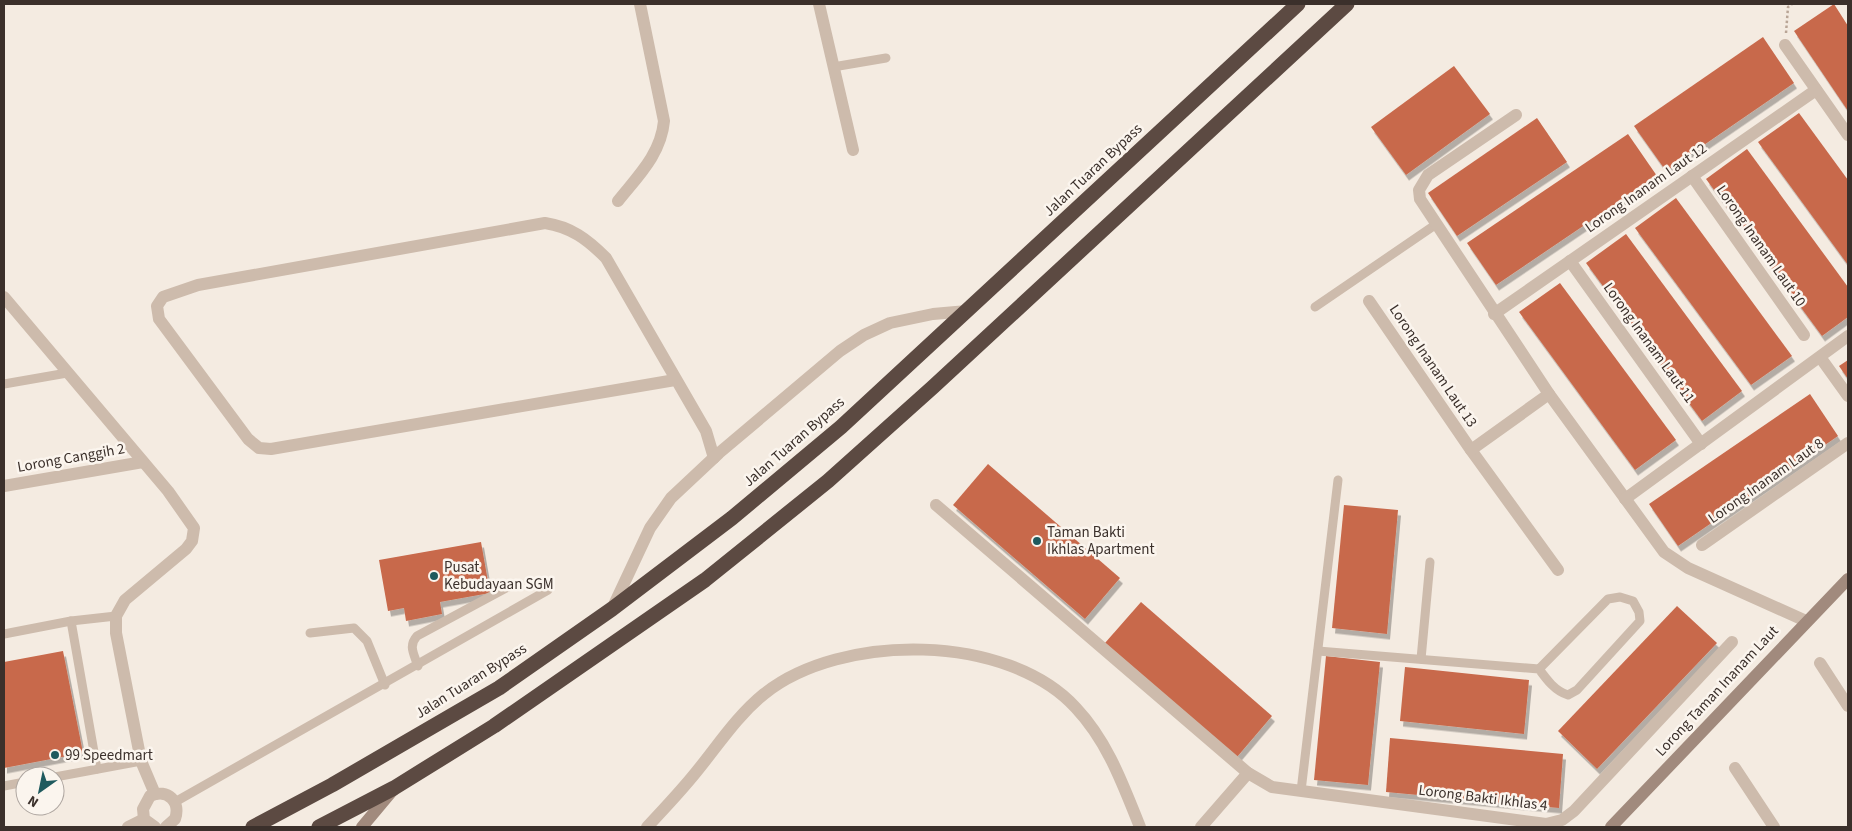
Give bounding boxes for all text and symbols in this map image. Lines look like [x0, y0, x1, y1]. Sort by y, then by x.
street label: Jalan Tuaran Bypass [1039, 119, 1147, 221]
street label: Lorong Inanam Laut 12 [1581, 138, 1711, 238]
street label: Lorong Inanam Laut 10 [1711, 181, 1811, 311]
street label: Lorong Inanam Laut 11 [1598, 279, 1700, 407]
street label: Lorong Inanam Laut 13 [1384, 300, 1482, 432]
street label: Jalan Tuaran Bypass [739, 392, 849, 492]
street label: Lorong Inanam Laut 8 [1704, 433, 1828, 529]
street label: Lorong Canggih 2 [16, 438, 126, 478]
place label: Taman Bakti Ikhlas Apartment [1047, 522, 1154, 560]
marker: Taman Bakti Ikhlas Apartment [1031, 535, 1043, 547]
place label: Pusat Kebudayaan SGM [444, 557, 554, 595]
marker: Pusat Kebudayaan SGM [428, 570, 440, 582]
street label: Lorong Taman Inanam Laut [1651, 621, 1783, 761]
street label: Jalan Tuaran Bypass [411, 638, 531, 724]
place label: 99 Speedmart [65, 745, 153, 766]
marker: 99 Speedmart [49, 749, 61, 761]
north arrow [15, 766, 65, 816]
street label: Lorong Bakti Ikhlas 4 [1417, 780, 1549, 816]
text: N [24, 790, 43, 812]

